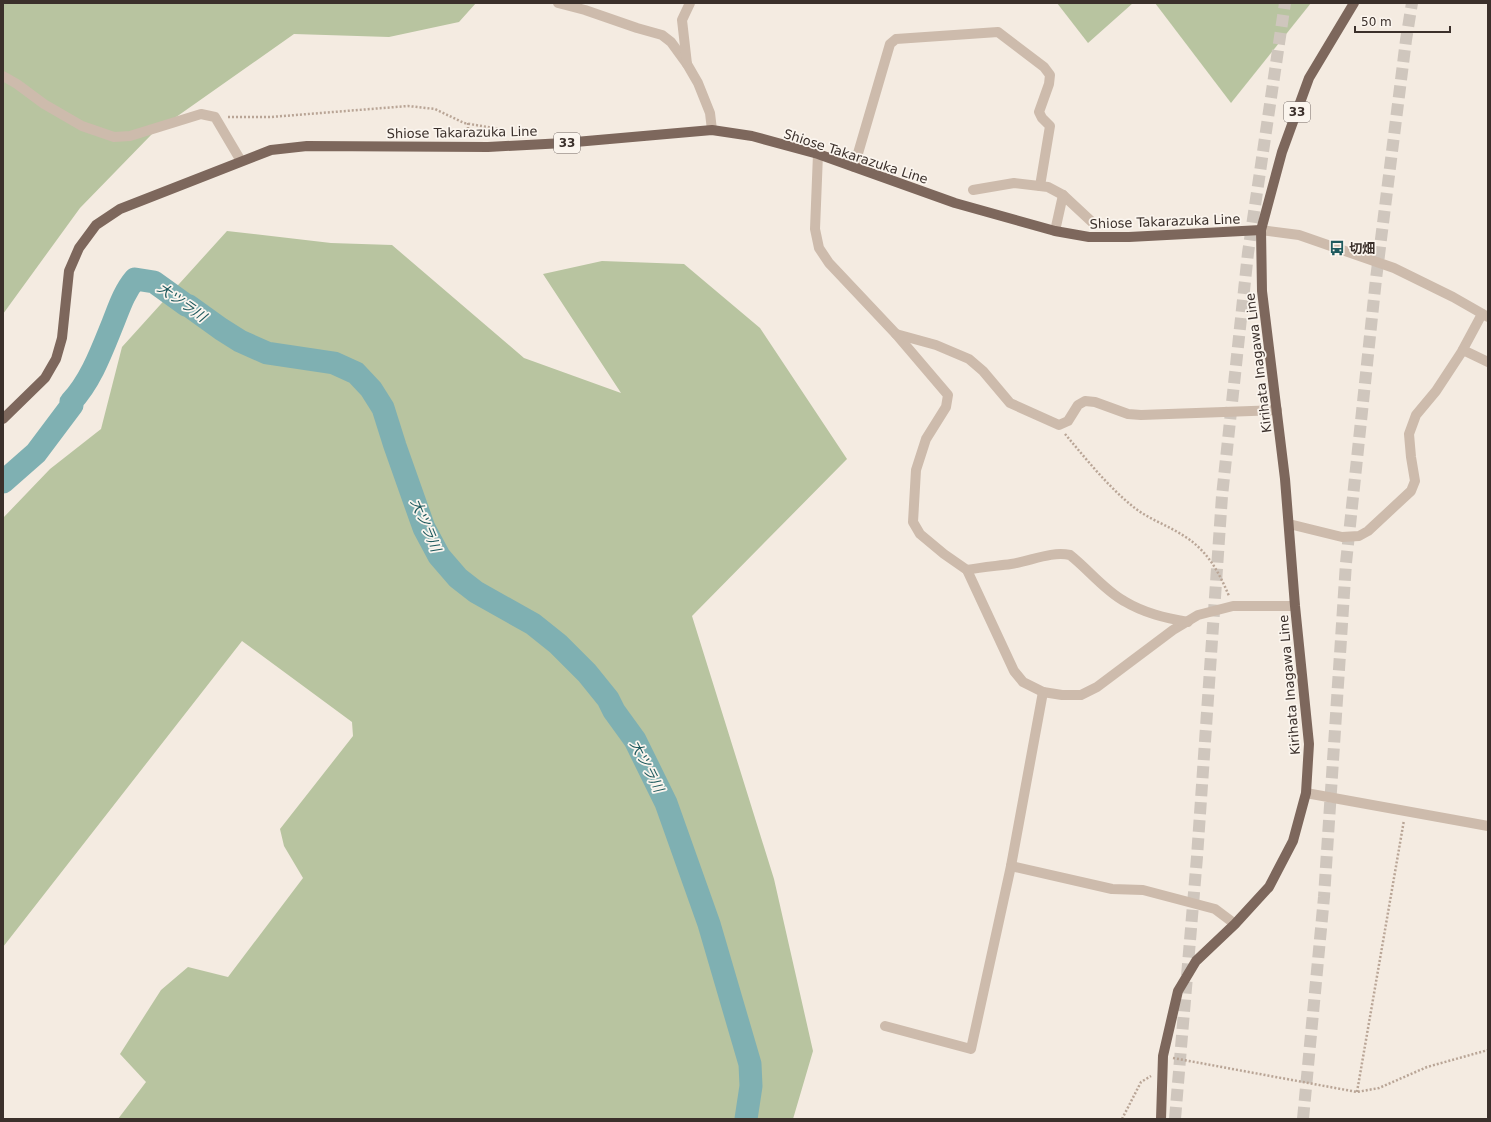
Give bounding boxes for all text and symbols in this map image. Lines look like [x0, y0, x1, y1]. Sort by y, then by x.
scale bar [1355, 8, 1450, 34]
text: 50 m [1361, 15, 1392, 29]
road number: 33 [1284, 102, 1310, 122]
street label: Shiose Takarazuka Line [386, 124, 538, 141]
street label: Shiose Takarazuka Line [782, 126, 930, 187]
road number: 33 [554, 133, 580, 153]
street label: Shiose Takarazuka Line [1089, 211, 1241, 232]
bus stop icon: 切畑 [1328, 239, 1346, 257]
place label: 切畑 [1349, 241, 1375, 256]
water label: 大ツラ川 [154, 279, 211, 326]
street label: Kirihata Inagawa Line [1242, 292, 1275, 434]
water label: 大ツラ川 [408, 496, 445, 556]
street label: Kirihata Inagawa Line [1276, 614, 1303, 756]
water label: 大ツラ川 [627, 737, 668, 796]

